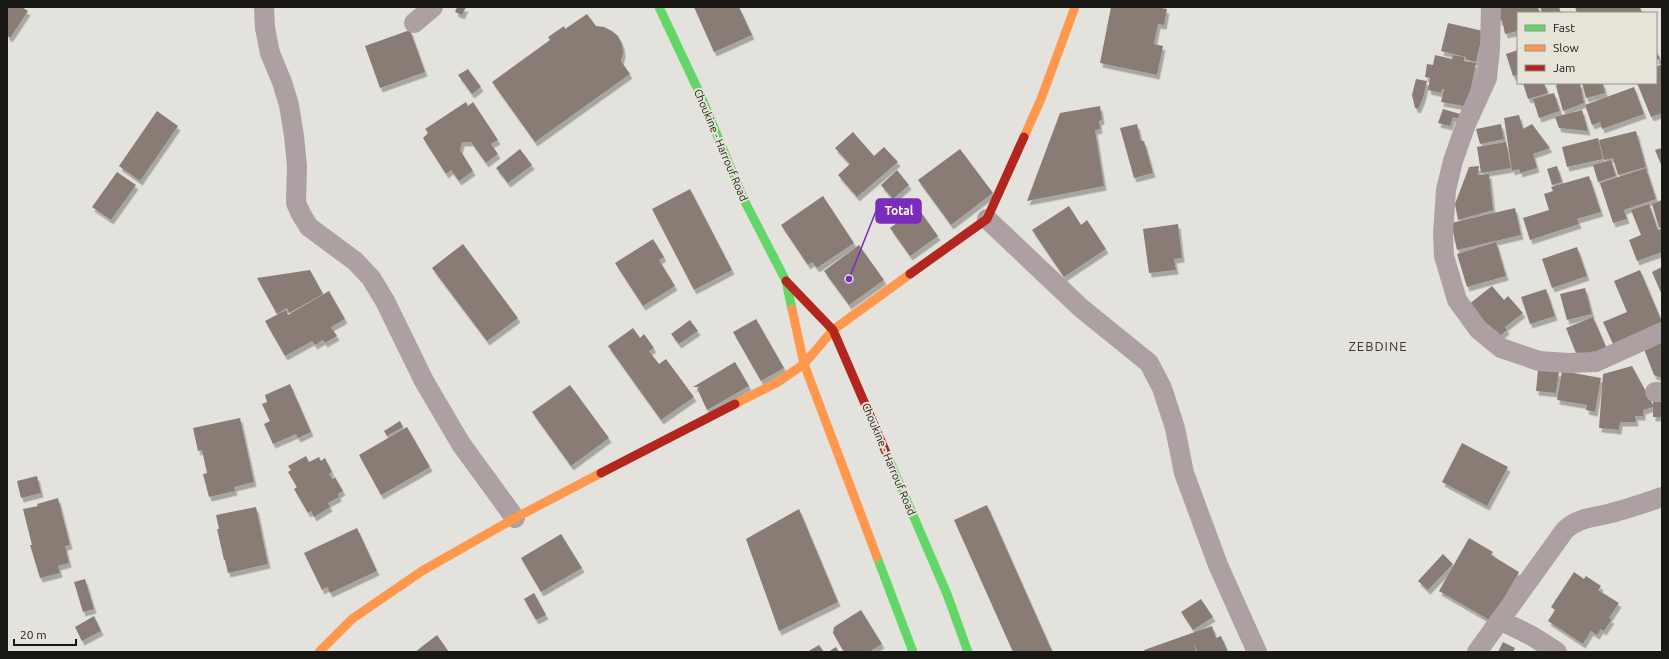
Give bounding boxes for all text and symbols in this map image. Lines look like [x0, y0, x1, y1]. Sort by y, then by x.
legend [1517, 12, 1657, 84]
text: Fast [1553, 21, 1575, 34]
text: Slow [1553, 41, 1579, 54]
text: Jam [1553, 61, 1575, 74]
street label: Choukine - Harrouf Road [692, 87, 750, 203]
callout: Total [876, 199, 921, 223]
text: Total [885, 204, 914, 217]
district label: ZEBDINE [1349, 339, 1408, 353]
street label: Choukine - Harrouf Road [860, 401, 918, 517]
scale bar [14, 621, 76, 647]
text: 20 m [20, 628, 47, 641]

